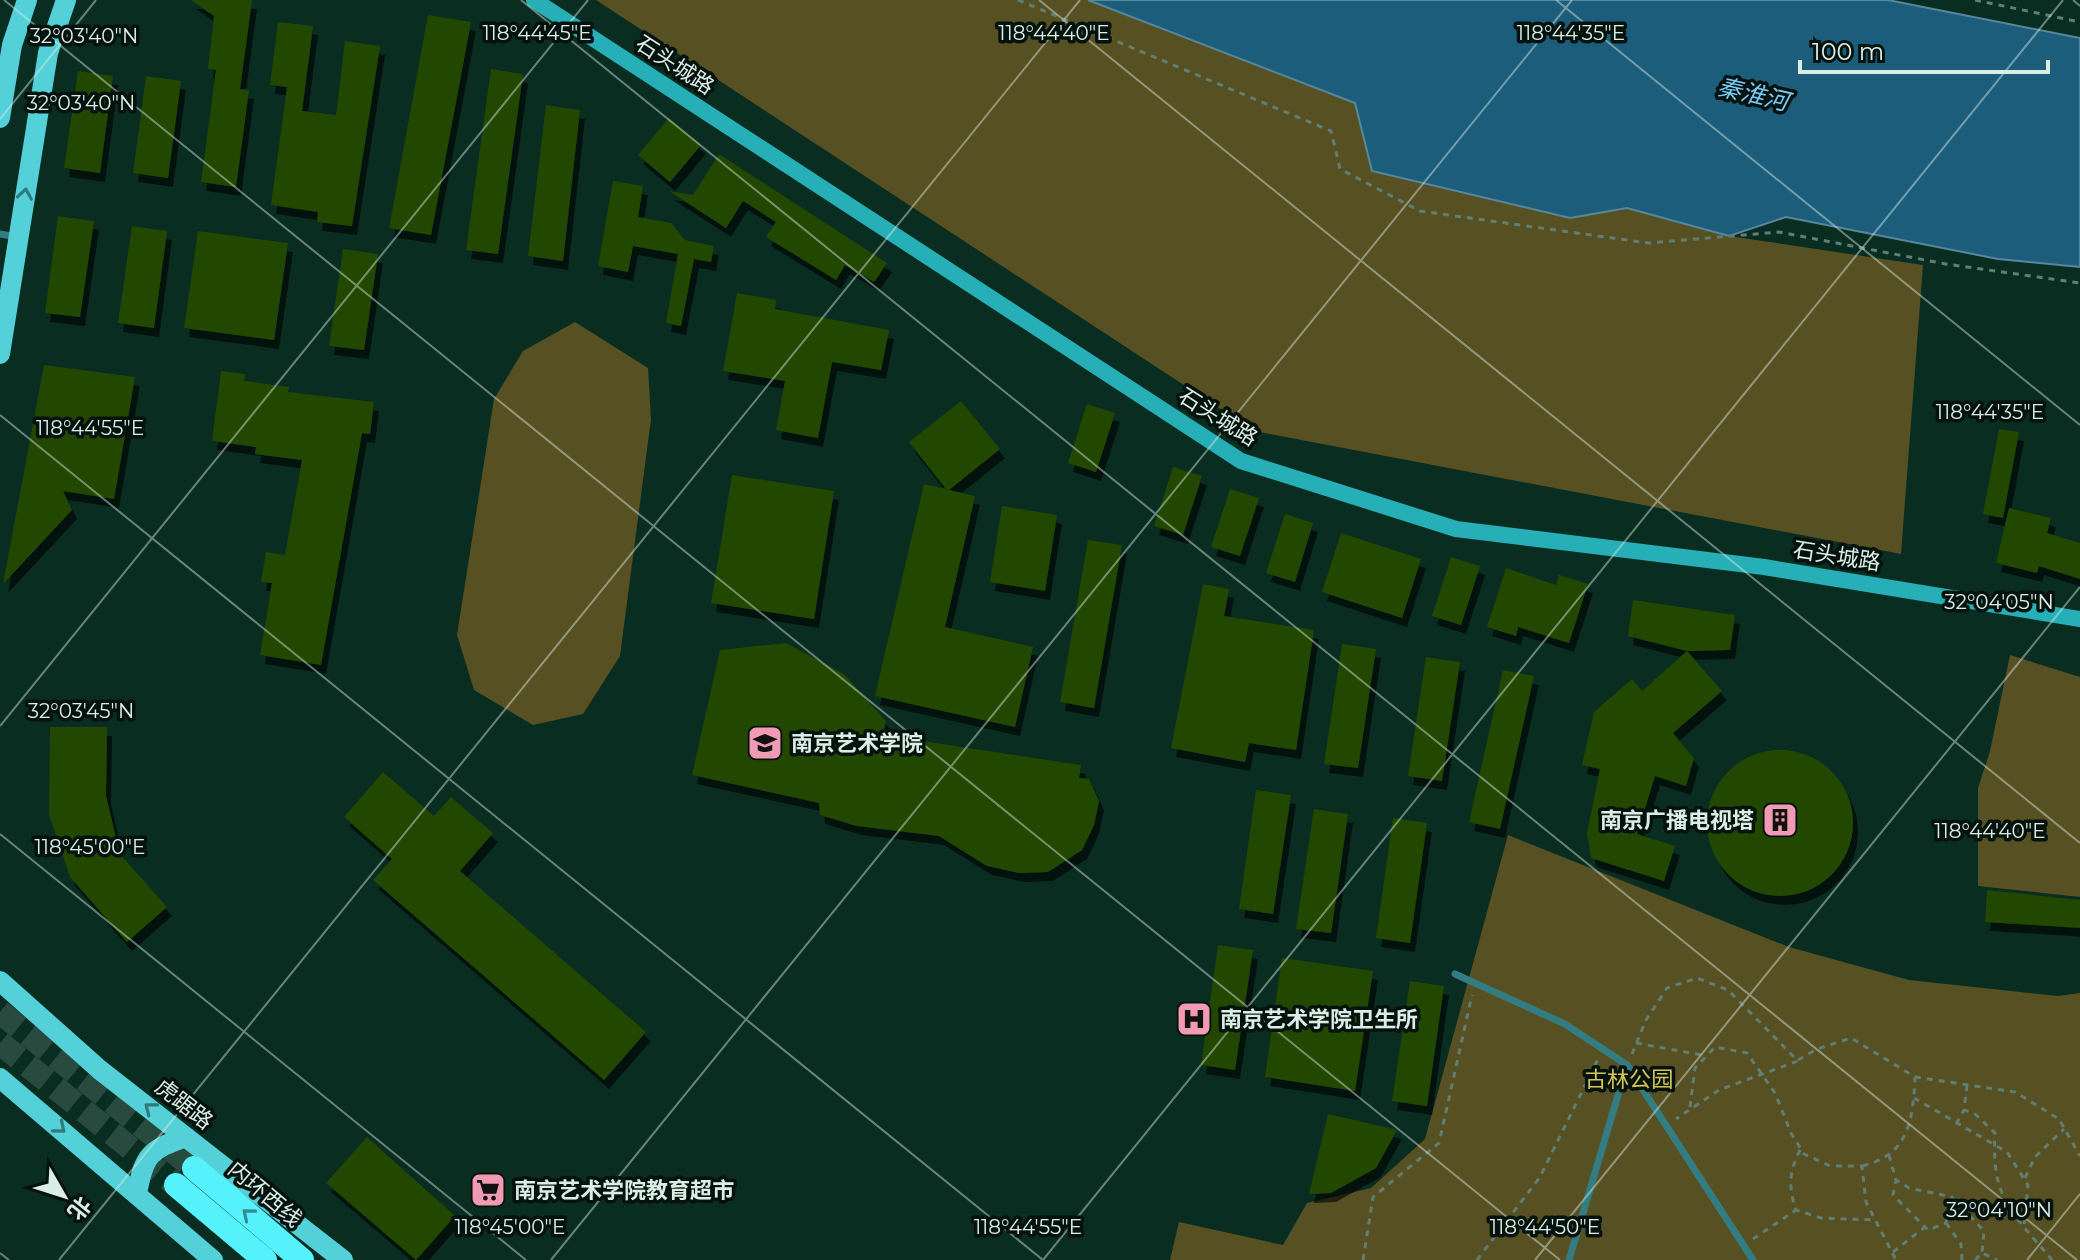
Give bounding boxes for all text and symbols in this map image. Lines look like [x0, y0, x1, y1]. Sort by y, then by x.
text: 118°44'45"E [482, 21, 592, 45]
text: 118°44'40"E [998, 21, 1110, 45]
text: 118°44'35"E [1517, 21, 1625, 45]
text: 32°03'40"N [30, 24, 138, 48]
scale bar [1800, 24, 2048, 74]
street label: 石头城路 [631, 30, 719, 100]
text: 100 m [1812, 37, 1884, 66]
water label: 秦淮河 [1715, 72, 1795, 117]
text: 32°03'40"N [27, 91, 135, 115]
one-way arrow [15, 187, 32, 201]
street label: 石头城路 [1174, 382, 1262, 452]
text: 118°44'35"E [1936, 400, 2044, 424]
text: 118°44'55"E [36, 416, 144, 440]
street label: 石头城路 [1791, 536, 1883, 576]
text: 32°04'05"N [1944, 590, 2054, 614]
text: 32°03'45"N [28, 699, 134, 723]
school or university icon: 南京艺术学院 [746, 724, 784, 762]
place label: 南京艺术学院 [791, 730, 923, 757]
building icon: 南京广播电视塔 [1761, 801, 1799, 839]
place label: 南京广播电视塔 [1600, 807, 1754, 834]
text: 118°44'40"E [1934, 819, 2046, 843]
text: 118°45'00"E [35, 835, 145, 859]
hospital icon: 南京艺术学院卫生所 [1175, 1000, 1213, 1038]
place label: 南京艺术学院卫生所 [1220, 1006, 1418, 1033]
park label: 古林公园 [1585, 1066, 1673, 1093]
street label: 虎踞路 [150, 1073, 218, 1135]
one-way arrow [144, 1104, 158, 1118]
one-way arrow [50, 1118, 65, 1133]
street label: 内环西线 [223, 1155, 307, 1233]
north arrow [24, 1156, 104, 1236]
supermarket icon: 南京艺术学院教育超市 [469, 1171, 507, 1209]
place label: 南京艺术学院教育超市 [514, 1177, 734, 1204]
text: 北 [62, 1191, 97, 1225]
text: 32°04'10"N [1946, 1198, 2052, 1222]
one-way arrow [243, 1209, 257, 1224]
text: 118°45'00"E [455, 1215, 565, 1239]
text: 118°44'55"E [974, 1215, 1082, 1239]
text: 118°44'50"E [1490, 1215, 1600, 1239]

